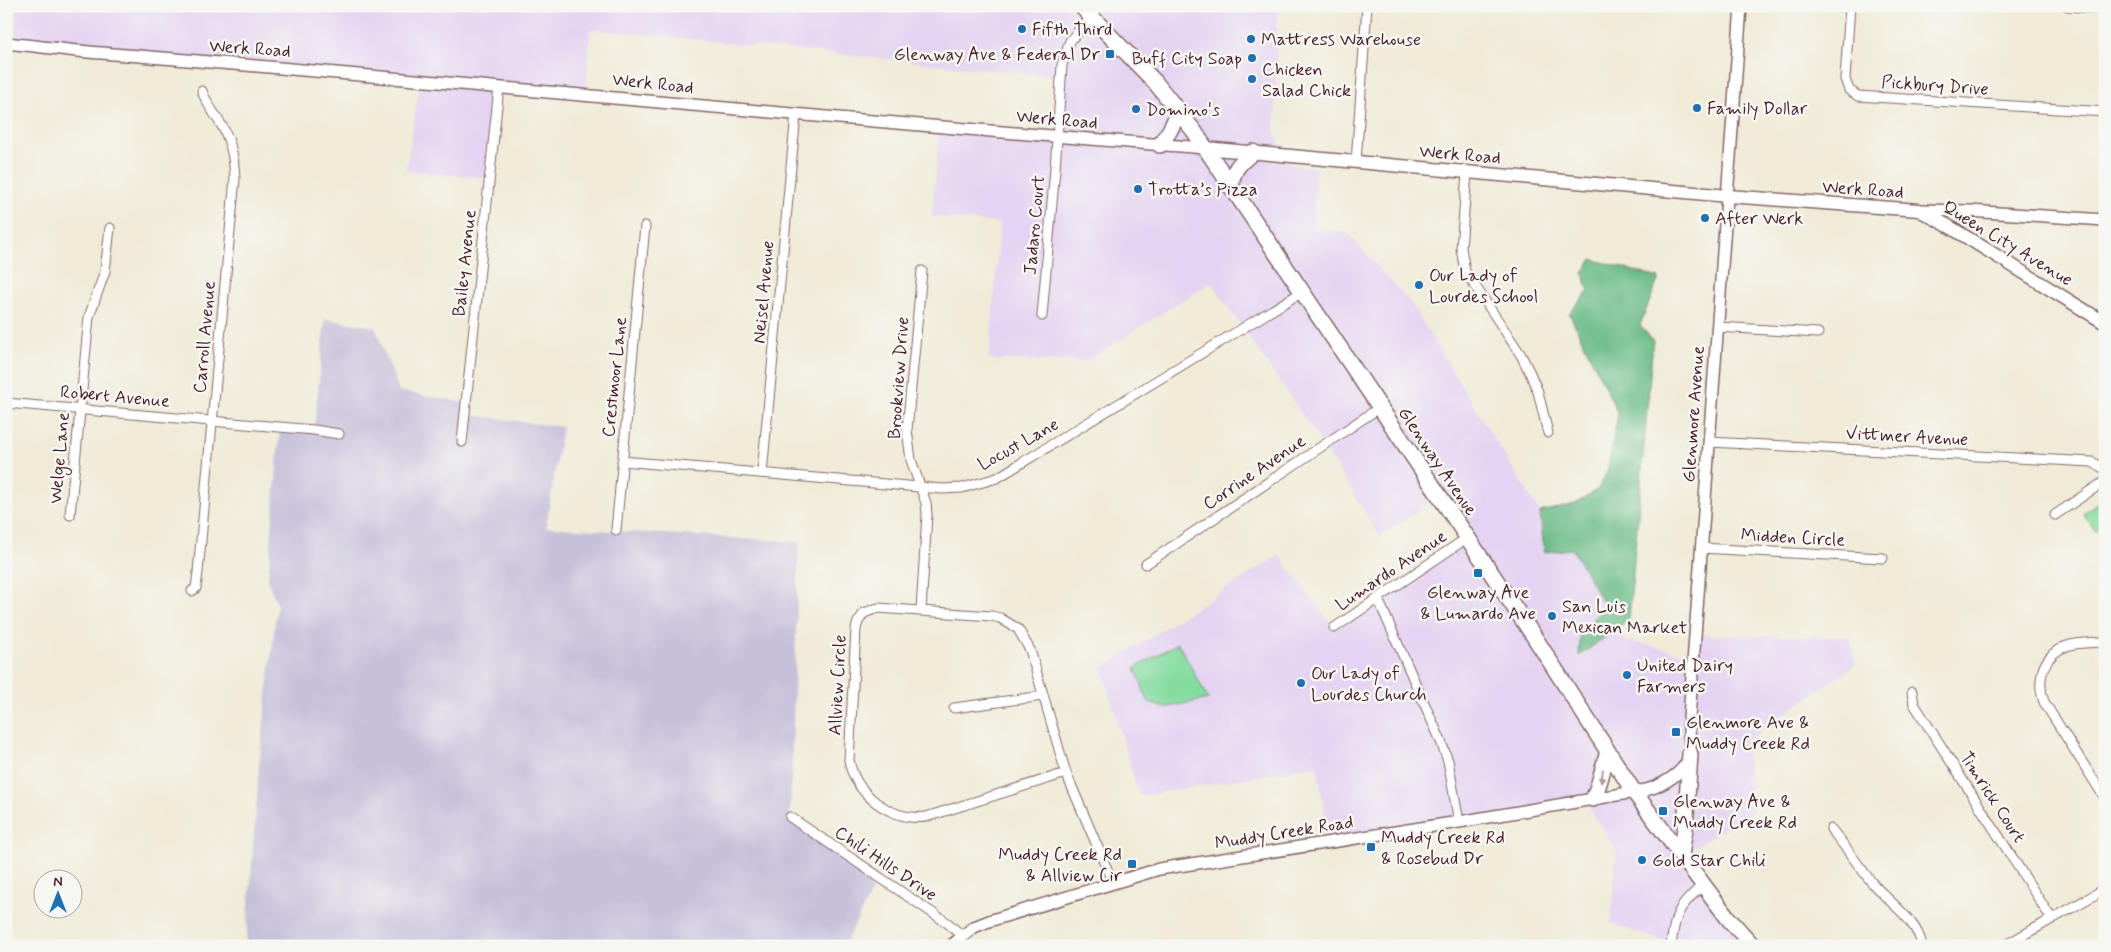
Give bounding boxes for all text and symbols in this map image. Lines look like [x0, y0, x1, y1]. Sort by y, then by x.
place label: Fifth Third [1032, 18, 1112, 42]
marker: Fifth Third [1016, 23, 1028, 35]
place label: Mattress Warehouse [1261, 28, 1421, 52]
marker: Mattress Warehouse [1245, 33, 1257, 45]
street label: Werk Road [208, 34, 292, 64]
place label: Glenway Ave & Federal Dr [894, 43, 1101, 67]
place label: Buff City Soap [1132, 47, 1242, 71]
marker: Glenway Ave & Federal Dr [1104, 48, 1116, 60]
marker: Buff City Soap [1246, 52, 1258, 64]
place label: Chicken Salad Chick [1262, 58, 1351, 103]
street label: Werk Road [611, 68, 695, 100]
street label: Pickbury Drive [1881, 70, 1989, 102]
marker: Chicken Salad Chick [1246, 73, 1258, 85]
place label: Family Dollar [1707, 97, 1808, 121]
place label: Domino's [1146, 98, 1220, 122]
marker: Family Dollar [1691, 102, 1703, 114]
marker: Domino's [1130, 103, 1142, 115]
street label: Werk Road [1015, 104, 1099, 136]
street label: Werk Road [1418, 139, 1502, 171]
street label: Jadaro Court [1019, 174, 1051, 276]
street label: Werk Road [1821, 175, 1905, 205]
place label: Trotta’s Pizza [1148, 178, 1258, 202]
marker: Trotta’s Pizza [1132, 183, 1144, 195]
street label: Queen City Avenue [1938, 196, 2077, 292]
place label: After Werk [1715, 207, 1803, 231]
street label: Bailey Avenue [447, 208, 483, 318]
marker: After Werk [1699, 212, 1711, 224]
street label: Neisel Avenue [748, 240, 780, 345]
place label: Our Lady of Lourdes School [1429, 264, 1538, 309]
marker: Our Lady of Lourdes School [1413, 279, 1425, 291]
street label: Carroll Avenue [188, 280, 222, 394]
street label: Crestmoor Lane [597, 316, 633, 439]
street label: Brookview Drive [883, 316, 915, 440]
street label: Glenmore Avenue [1677, 345, 1711, 483]
street label: Robert Avenue [59, 380, 171, 414]
street label: Glenway Avenue [1392, 402, 1482, 521]
street label: Welge Lane [44, 411, 77, 505]
street label: Locust Lane [974, 413, 1063, 477]
street label: Vittmer Avenue [1845, 422, 1969, 452]
street label: Corrine Avenue [1198, 429, 1311, 516]
street label: Midden Circle [1740, 523, 1846, 553]
street label: Lumardo Avenue [1331, 525, 1452, 617]
marker: Glenway Ave & Lumardo Ave [1472, 567, 1484, 579]
place label: Glenway Ave & Lumardo Ave [1420, 581, 1536, 626]
place label: San Luis Mexican Market [1562, 595, 1687, 640]
marker: San Luis Mexican Market [1546, 610, 1558, 622]
street label: Allview Circle [823, 634, 853, 736]
place label: United Dairy Farmers [1637, 654, 1733, 699]
place label: Our Lady of Lourdes Church [1311, 662, 1427, 707]
marker: United Dairy Farmers [1621, 669, 1633, 681]
marker: Our Lady of Lourdes Church [1295, 677, 1307, 689]
place label: Glenmore Ave & Muddy Creek Rd [1686, 711, 1810, 756]
marker: Glenmore Ave & Muddy Creek Rd [1670, 726, 1682, 738]
street label: Timrick Court [1954, 747, 2031, 848]
one-way arrow [1597, 768, 1605, 784]
place label: Glenway Ave & Muddy Creek Rd [1673, 790, 1797, 835]
marker: Glenway Ave & Muddy Creek Rd [1657, 805, 1669, 817]
street label: Muddy Creek Road [1213, 810, 1355, 856]
street label: Chili Hills Drive [829, 821, 941, 907]
place label: Muddy Creek Rd & Rosebud Dr [1381, 826, 1505, 871]
marker: Muddy Creek Rd & Rosebud Dr [1365, 841, 1377, 853]
place label: Muddy Creek Rd & Allview Cir [998, 843, 1123, 888]
place label: Gold Star Chili [1652, 849, 1766, 873]
marker: Gold Star Chili [1636, 854, 1648, 866]
marker: Muddy Creek Rd & Allview Cir [1126, 858, 1138, 870]
north arrow [32, 870, 82, 920]
text: N [53, 873, 63, 891]

